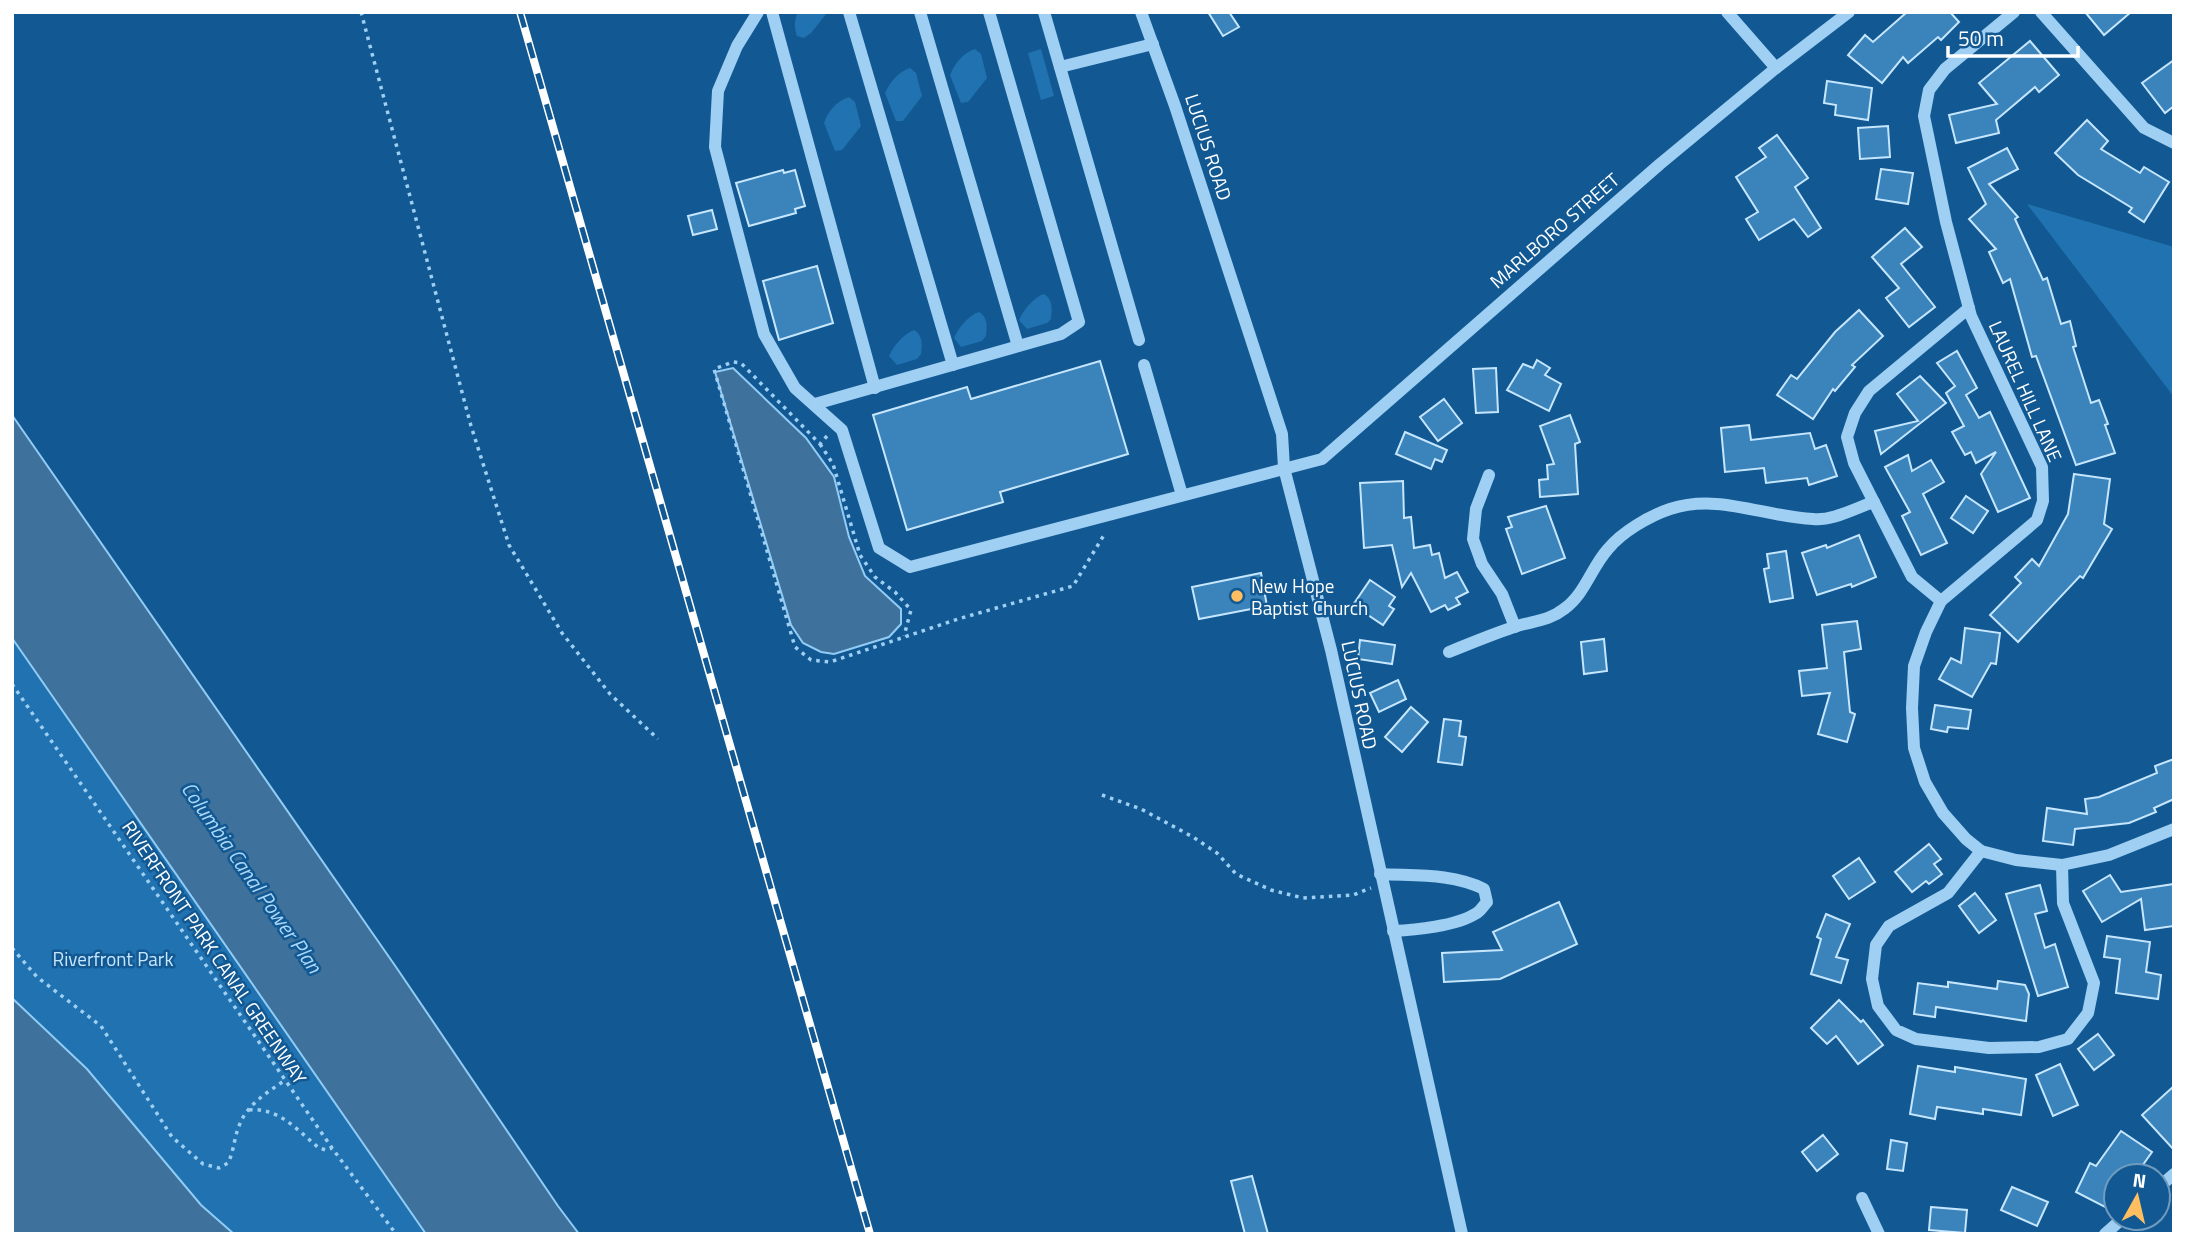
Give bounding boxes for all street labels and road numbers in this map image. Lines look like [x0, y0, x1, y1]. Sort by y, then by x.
street label: LUCIUS ROAD [1178, 90, 1240, 204]
street label: MARLBORO STREET [1483, 165, 1625, 295]
street label: LAUREL HILL LANE [1982, 316, 2070, 466]
street label: LUCIUS ROAD [1334, 638, 1386, 752]
street label: RIVERFRONT PARK CANAL GREENWAY [115, 814, 315, 1091]

